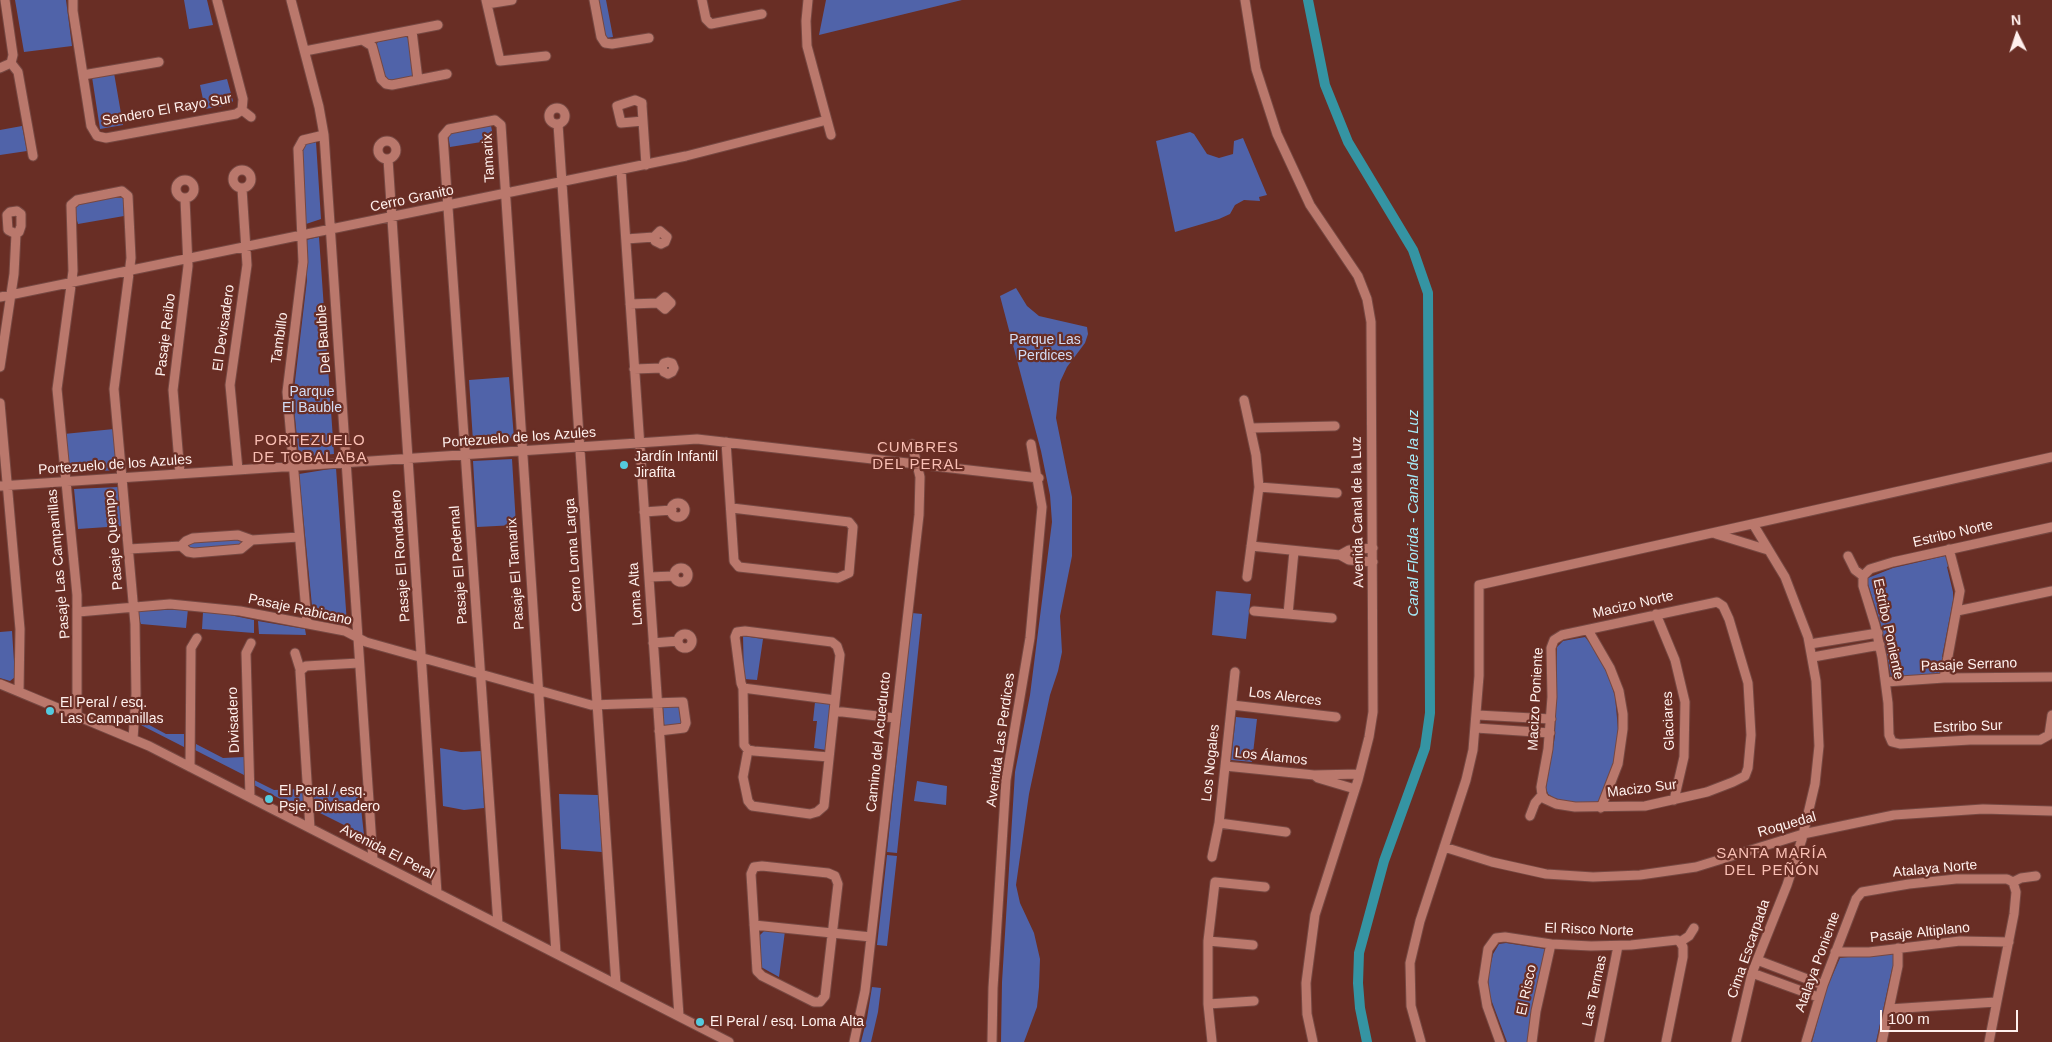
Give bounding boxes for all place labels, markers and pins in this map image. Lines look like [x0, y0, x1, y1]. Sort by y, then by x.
place label: Jardín Infantil Jirafita [634, 449, 718, 482]
marker: Jardín Infantil Jirafita [618, 459, 630, 471]
place label: El Peral / esq. Las Campanillas [60, 695, 163, 728]
marker: El Peral / esq. Las Campanillas [44, 705, 56, 717]
place label: El Peral / esq. Psje. Divisadero [279, 783, 380, 816]
marker: El Peral / esq. Psje. Divisadero [263, 793, 275, 805]
place label: El Peral / esq. Loma Alta [710, 1014, 864, 1030]
marker: El Peral / esq. Loma Alta [694, 1016, 706, 1028]

